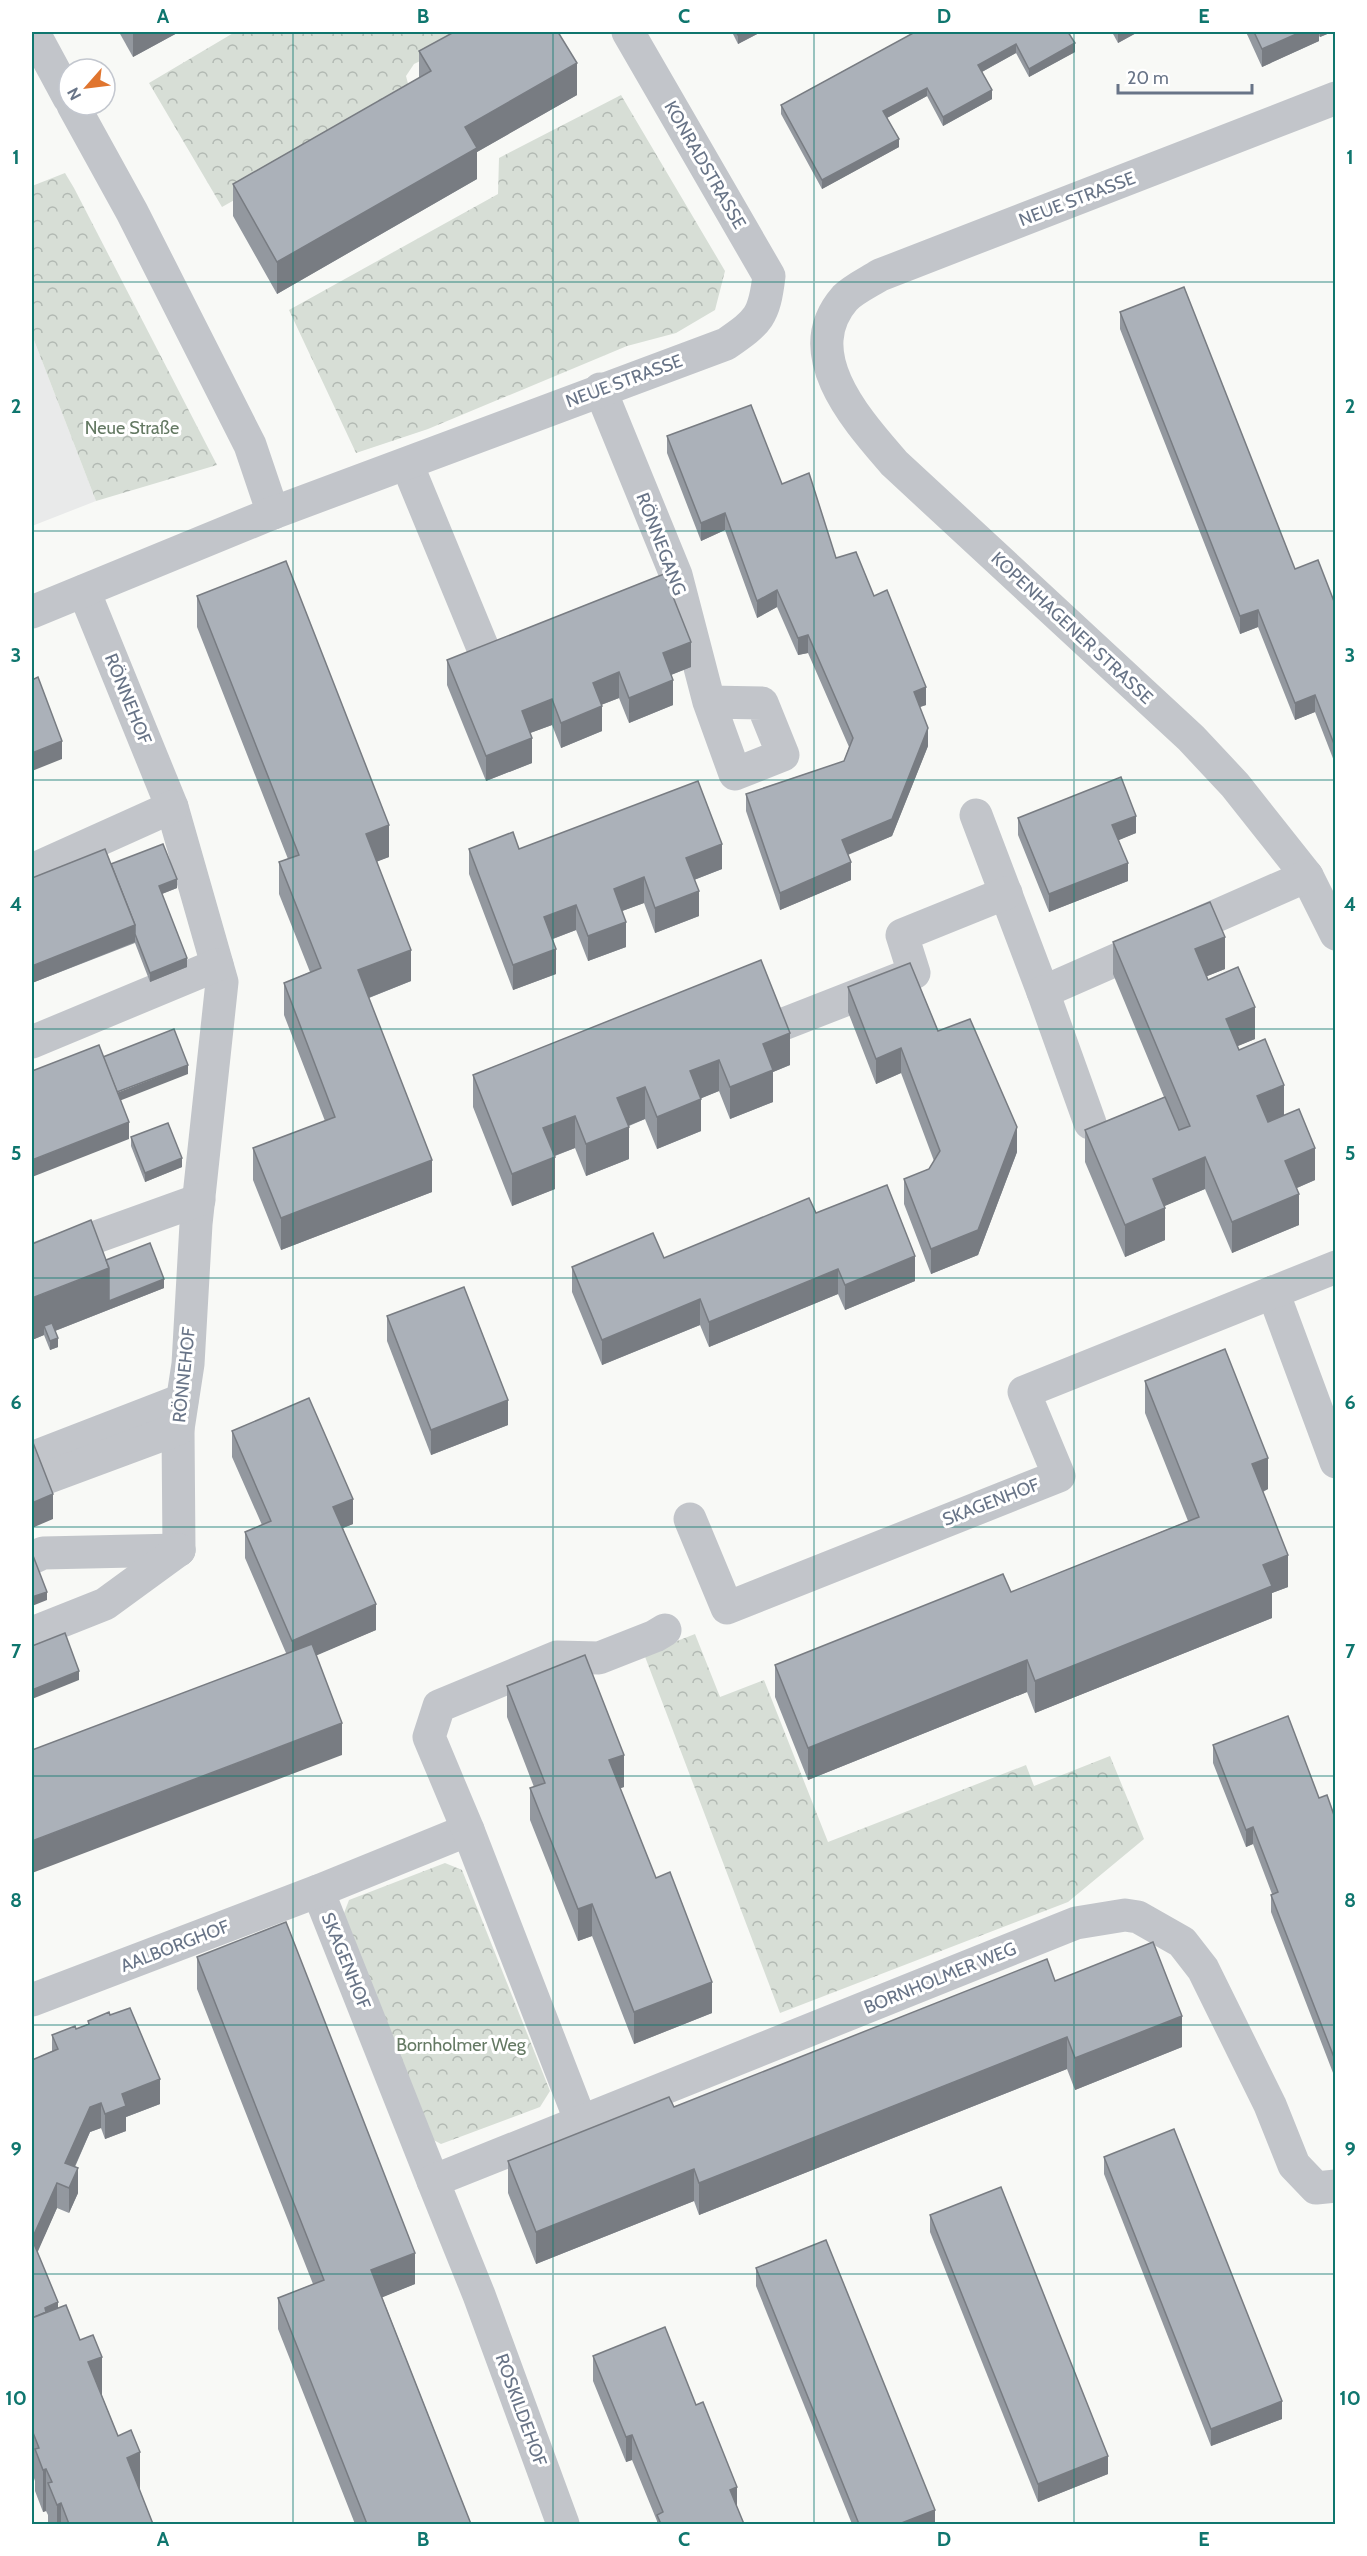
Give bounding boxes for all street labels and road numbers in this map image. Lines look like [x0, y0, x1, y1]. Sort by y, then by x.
street label: KONRADSTRASSE [659, 97, 751, 233]
street label: NEUE STRASSE [1016, 167, 1138, 231]
street label: NEUE STRASSE [563, 350, 685, 412]
street label: RÖNNEGANG [631, 490, 691, 598]
street label: KOPENHAGENER STRASSE [987, 547, 1157, 709]
street label: RÖNNEHOF [100, 650, 156, 748]
street label: RÖNNEHOF [168, 1326, 200, 1424]
street label: SKAGENHOF [939, 1473, 1043, 1531]
street label: SKAGENHOF [317, 1909, 376, 2013]
street label: AALBORGHOF [118, 1915, 233, 1977]
street label: BORNHOLMER WEG [861, 1937, 1019, 2019]
street label: ROSKILDEHOF [490, 2351, 552, 2470]

